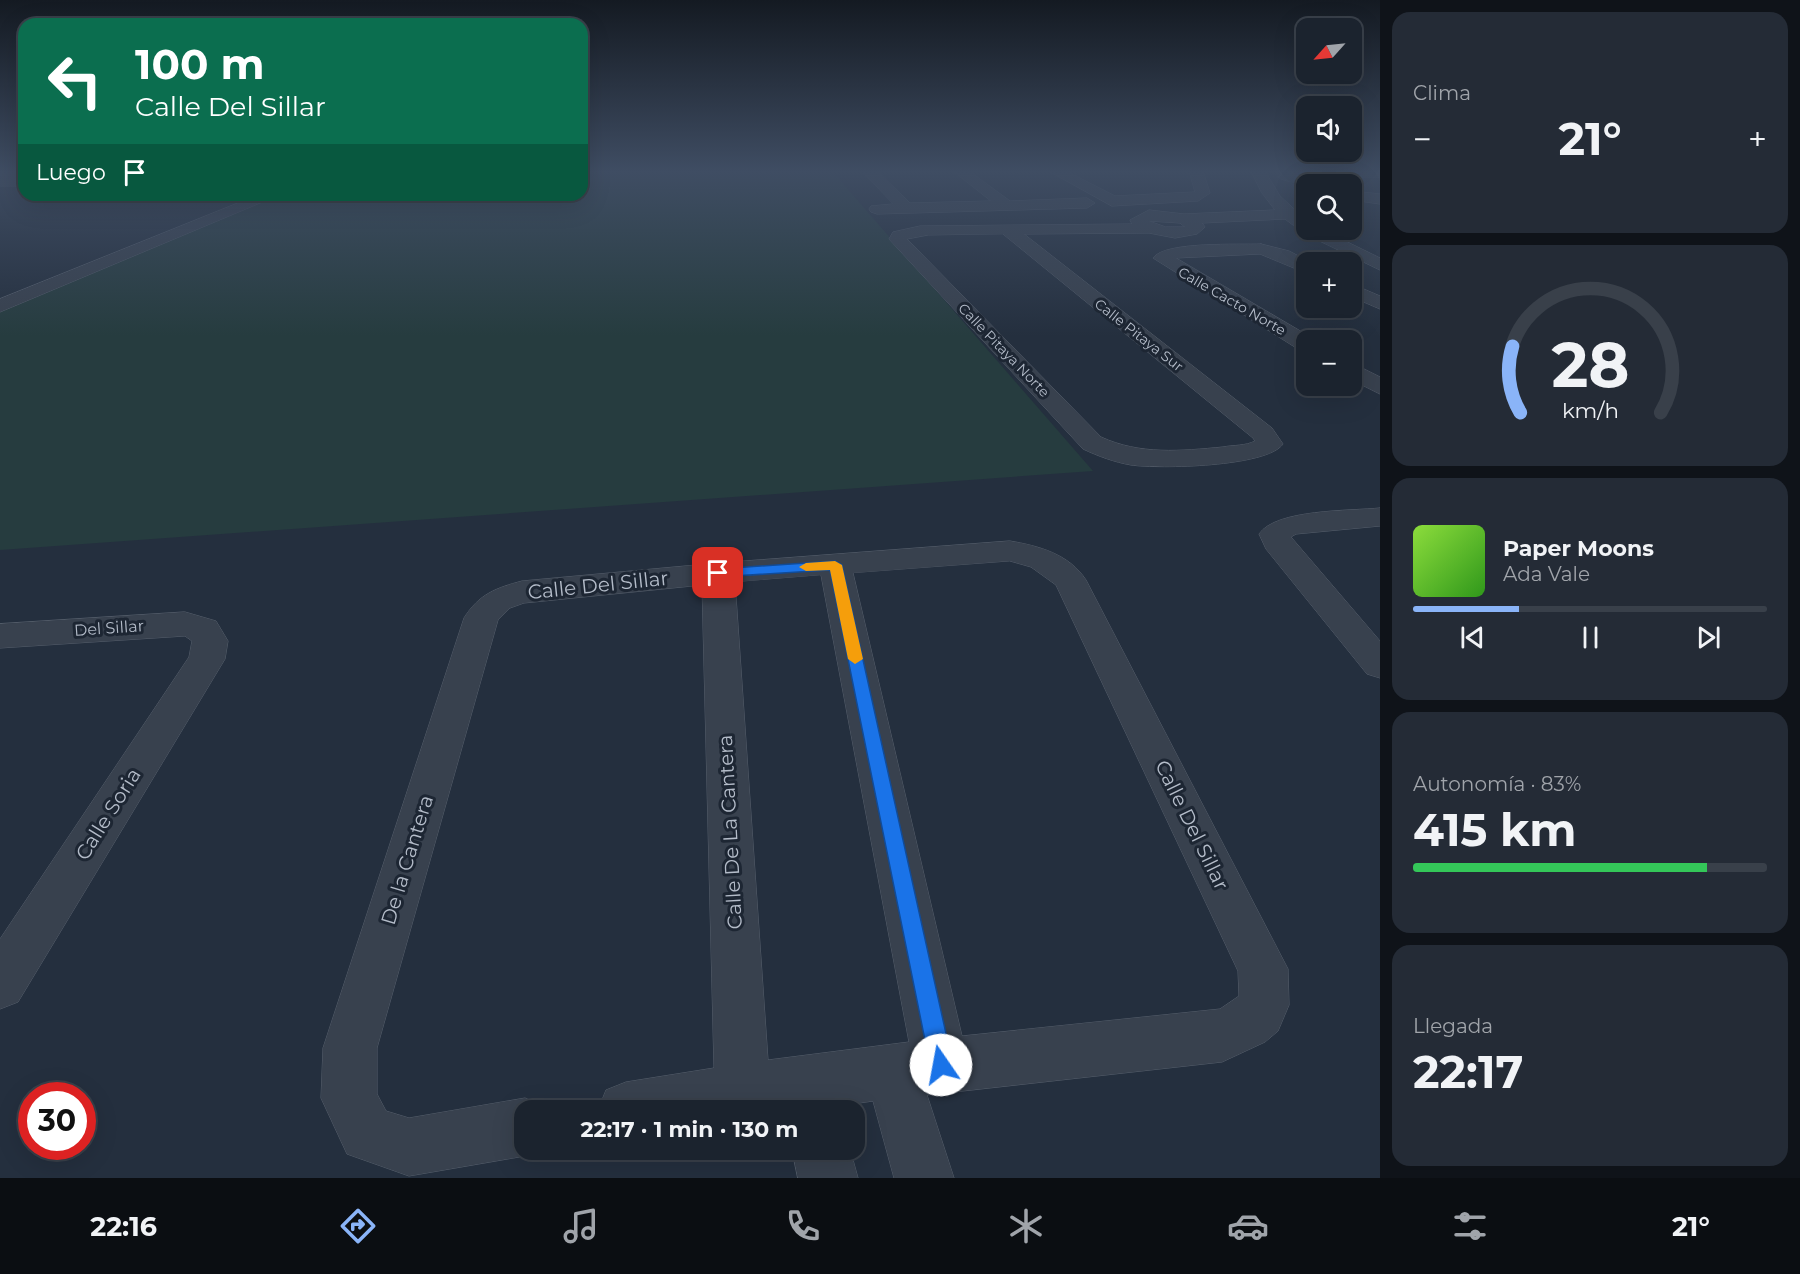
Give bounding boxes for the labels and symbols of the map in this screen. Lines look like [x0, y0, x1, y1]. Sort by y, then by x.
north arrow [1296, 18, 1362, 84]
street label: Calle Cacto Norte [1175, 263, 1289, 339]
street label: Calle Pitaya Sur [1091, 295, 1187, 375]
street label: Calle Pitaya Norte [954, 299, 1054, 401]
pin [692, 547, 743, 598]
street label: Calle Del Sillar [526, 566, 670, 604]
street label: Del Sillar [73, 616, 145, 640]
street label: Calle De La Cantera [713, 734, 747, 930]
street label: Calle Del Sillar [1150, 756, 1234, 894]
street label: Calle Soria [70, 764, 146, 864]
street label: De la Cantera [376, 792, 438, 928]
position arrow [909, 1033, 973, 1097]
speed limit sign: 30 [18, 1082, 96, 1160]

